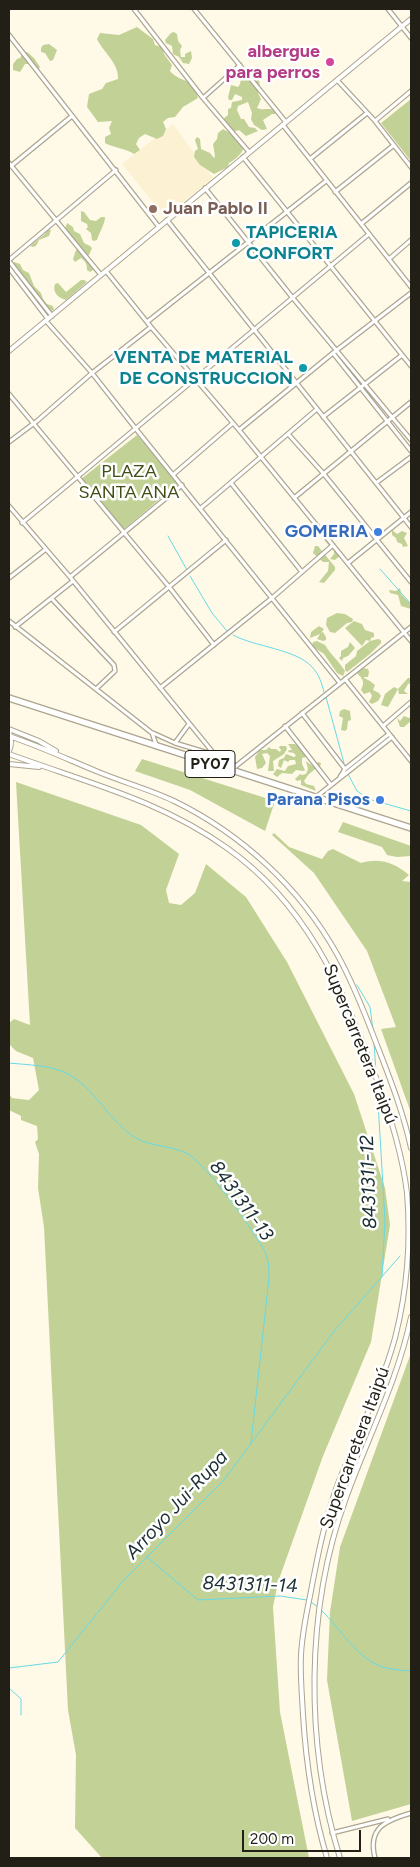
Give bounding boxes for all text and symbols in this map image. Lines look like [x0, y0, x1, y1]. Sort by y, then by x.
place label: albergue para perros [226, 41, 320, 84]
marker: albergue para perros [324, 56, 336, 68]
place label: Juan Pablo II [163, 198, 268, 220]
marker: Juan Pablo II [147, 203, 159, 215]
place label: TAPICERIA CONFORT [246, 222, 338, 264]
marker: TAPICERIA CONFORT [230, 237, 242, 249]
place label: VENTA DE MATERIAL DE CONSTRUCCION [114, 347, 293, 389]
marker: VENTA DE MATERIAL DE CONSTRUCCION [297, 362, 309, 374]
park label: PLAZA SANTA ANA [79, 461, 179, 504]
place label: GOMERIA [285, 521, 368, 543]
marker: GOMERIA [372, 526, 384, 538]
road number: PY07 [185, 751, 235, 778]
place label: Parana Pisos [266, 789, 370, 811]
marker: Parana Pisos [374, 794, 386, 806]
street label: Supercarretera Itaipú [318, 961, 402, 1127]
water label: 8431311-12 [356, 1135, 382, 1229]
water label: 8431311-13 [204, 1156, 278, 1246]
street label: Supercarretera Itaipú [316, 1364, 394, 1532]
water label: Arroyo Jui-Rupa [121, 1446, 233, 1564]
water label: 8431311-14 [202, 1572, 298, 1598]
scale bar [245, 1820, 364, 1852]
text: 200 m [250, 1830, 294, 1848]

